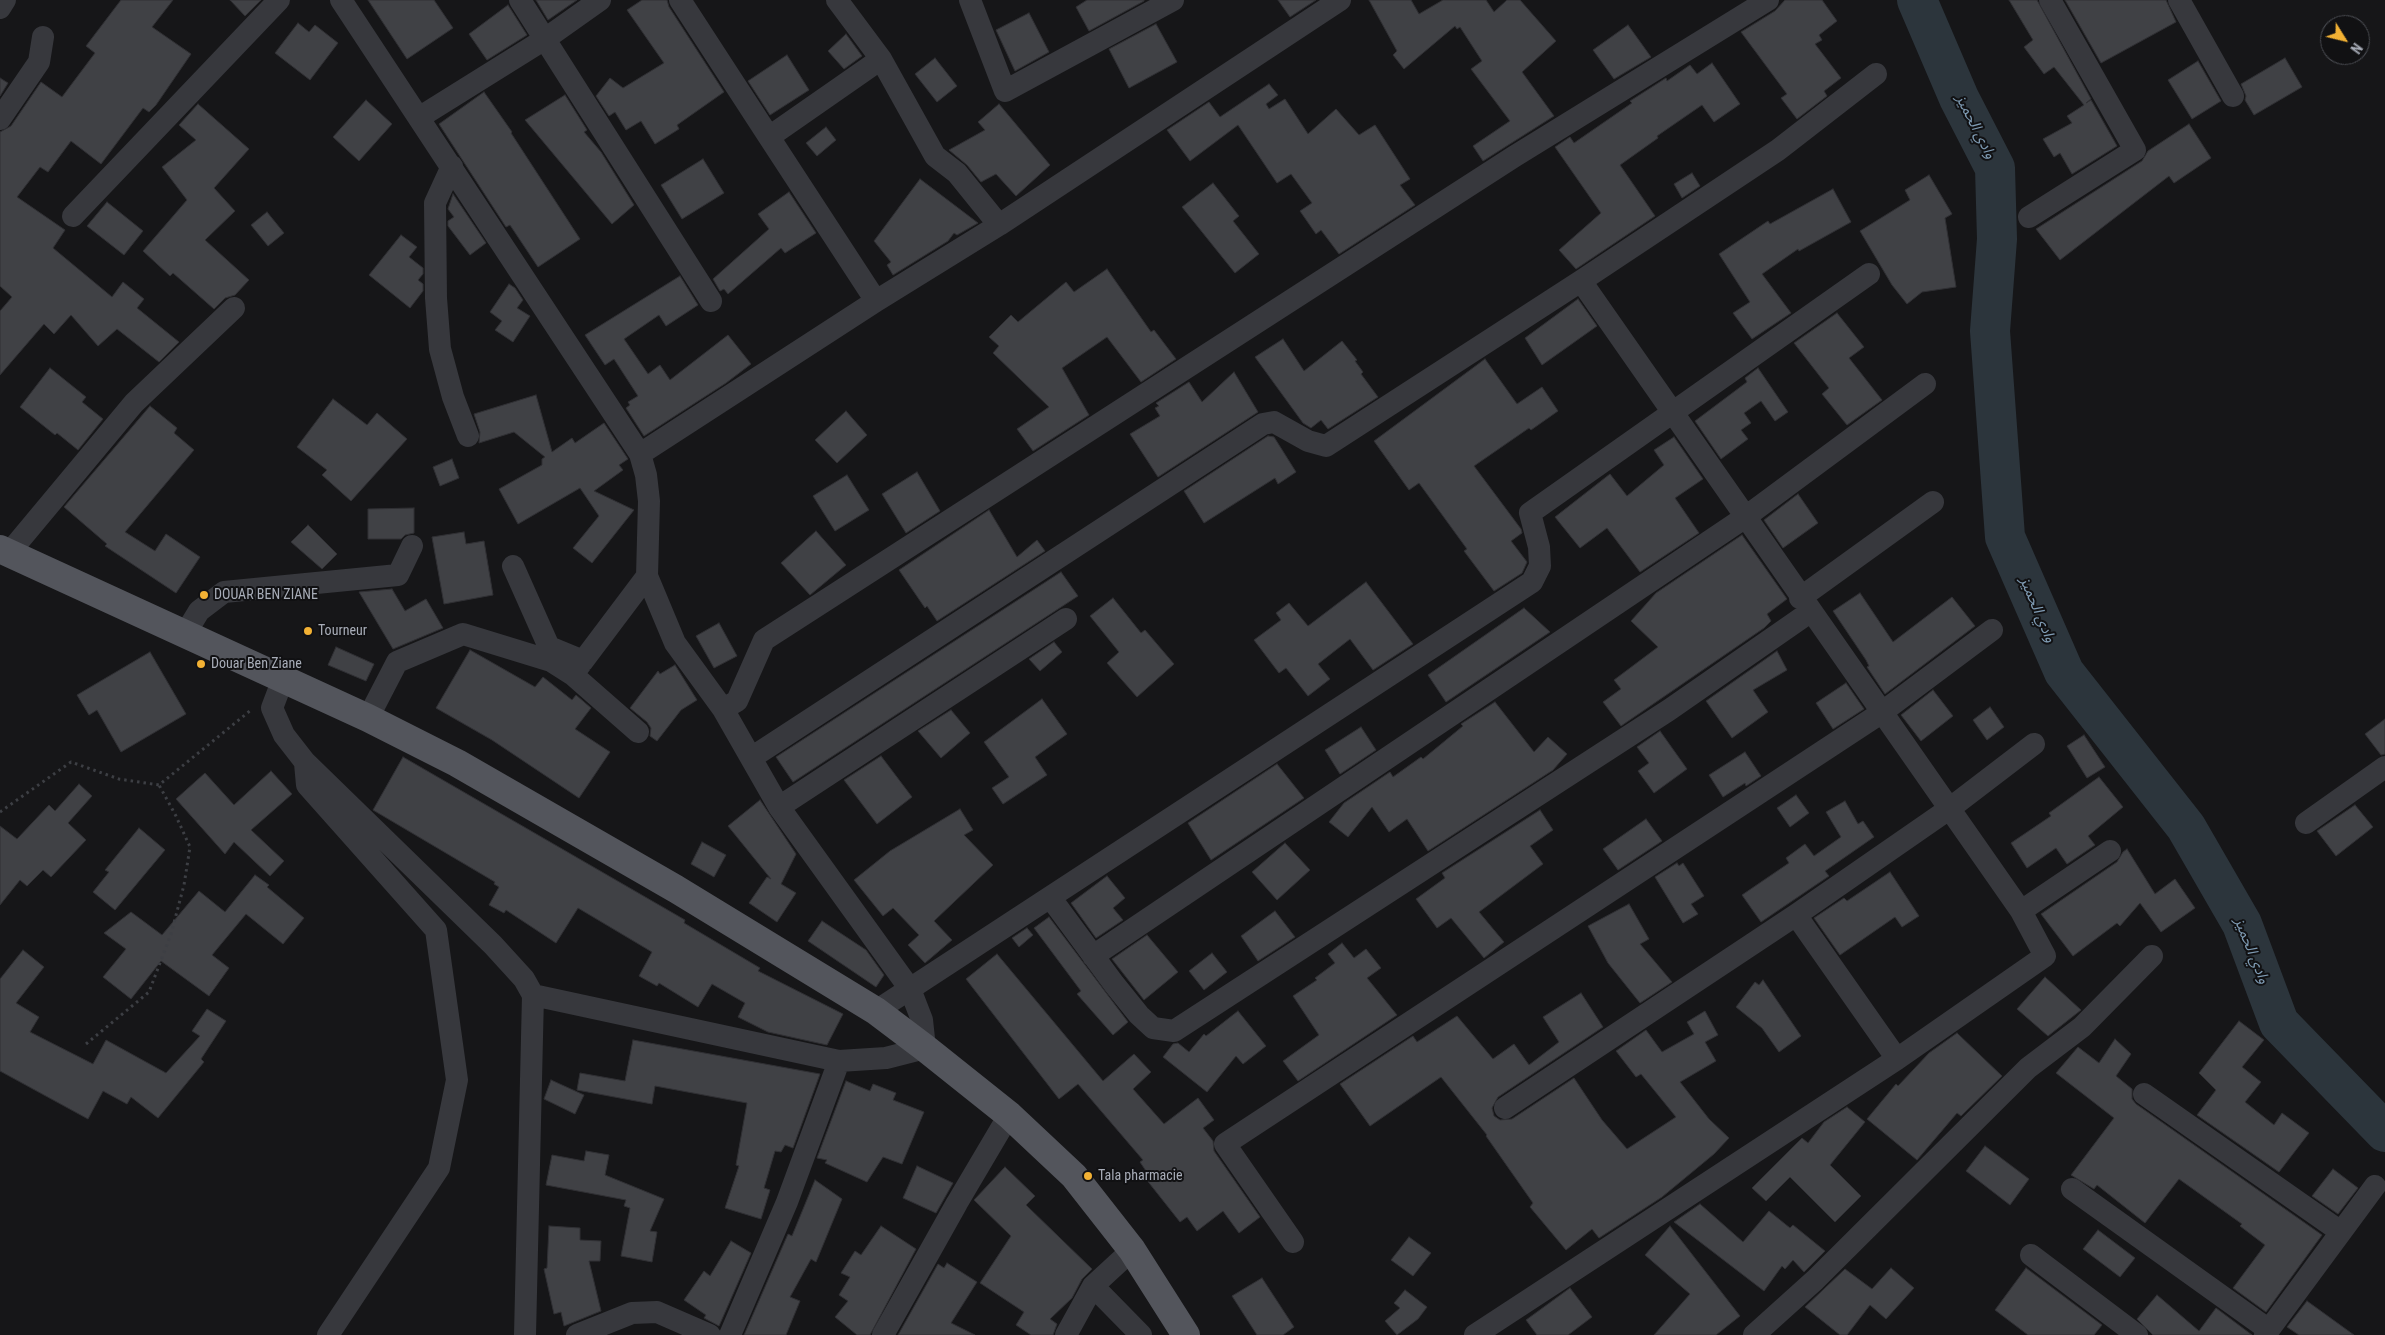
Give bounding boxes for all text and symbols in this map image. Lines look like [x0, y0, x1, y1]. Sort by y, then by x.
north arrow [2320, 15, 2370, 65]
text: N [2347, 40, 2365, 56]
water label: وادي الحميز [1951, 92, 1999, 162]
water label: وادي الحميز [2015, 575, 2059, 645]
place label: DOUAR BEN ZIANE [214, 587, 318, 603]
marker: DOUAR BEN ZIANE [198, 589, 210, 601]
place label: Tourneur [318, 623, 367, 639]
marker: Tourneur [302, 625, 314, 637]
place label: Douar Ben Ziane [211, 656, 302, 672]
marker: Douar Ben Ziane [195, 658, 207, 670]
water label: وادي الحميز [2230, 915, 2272, 987]
place label: Tala pharmacie [1098, 1168, 1182, 1184]
marker: Tala pharmacie [1082, 1170, 1094, 1182]

